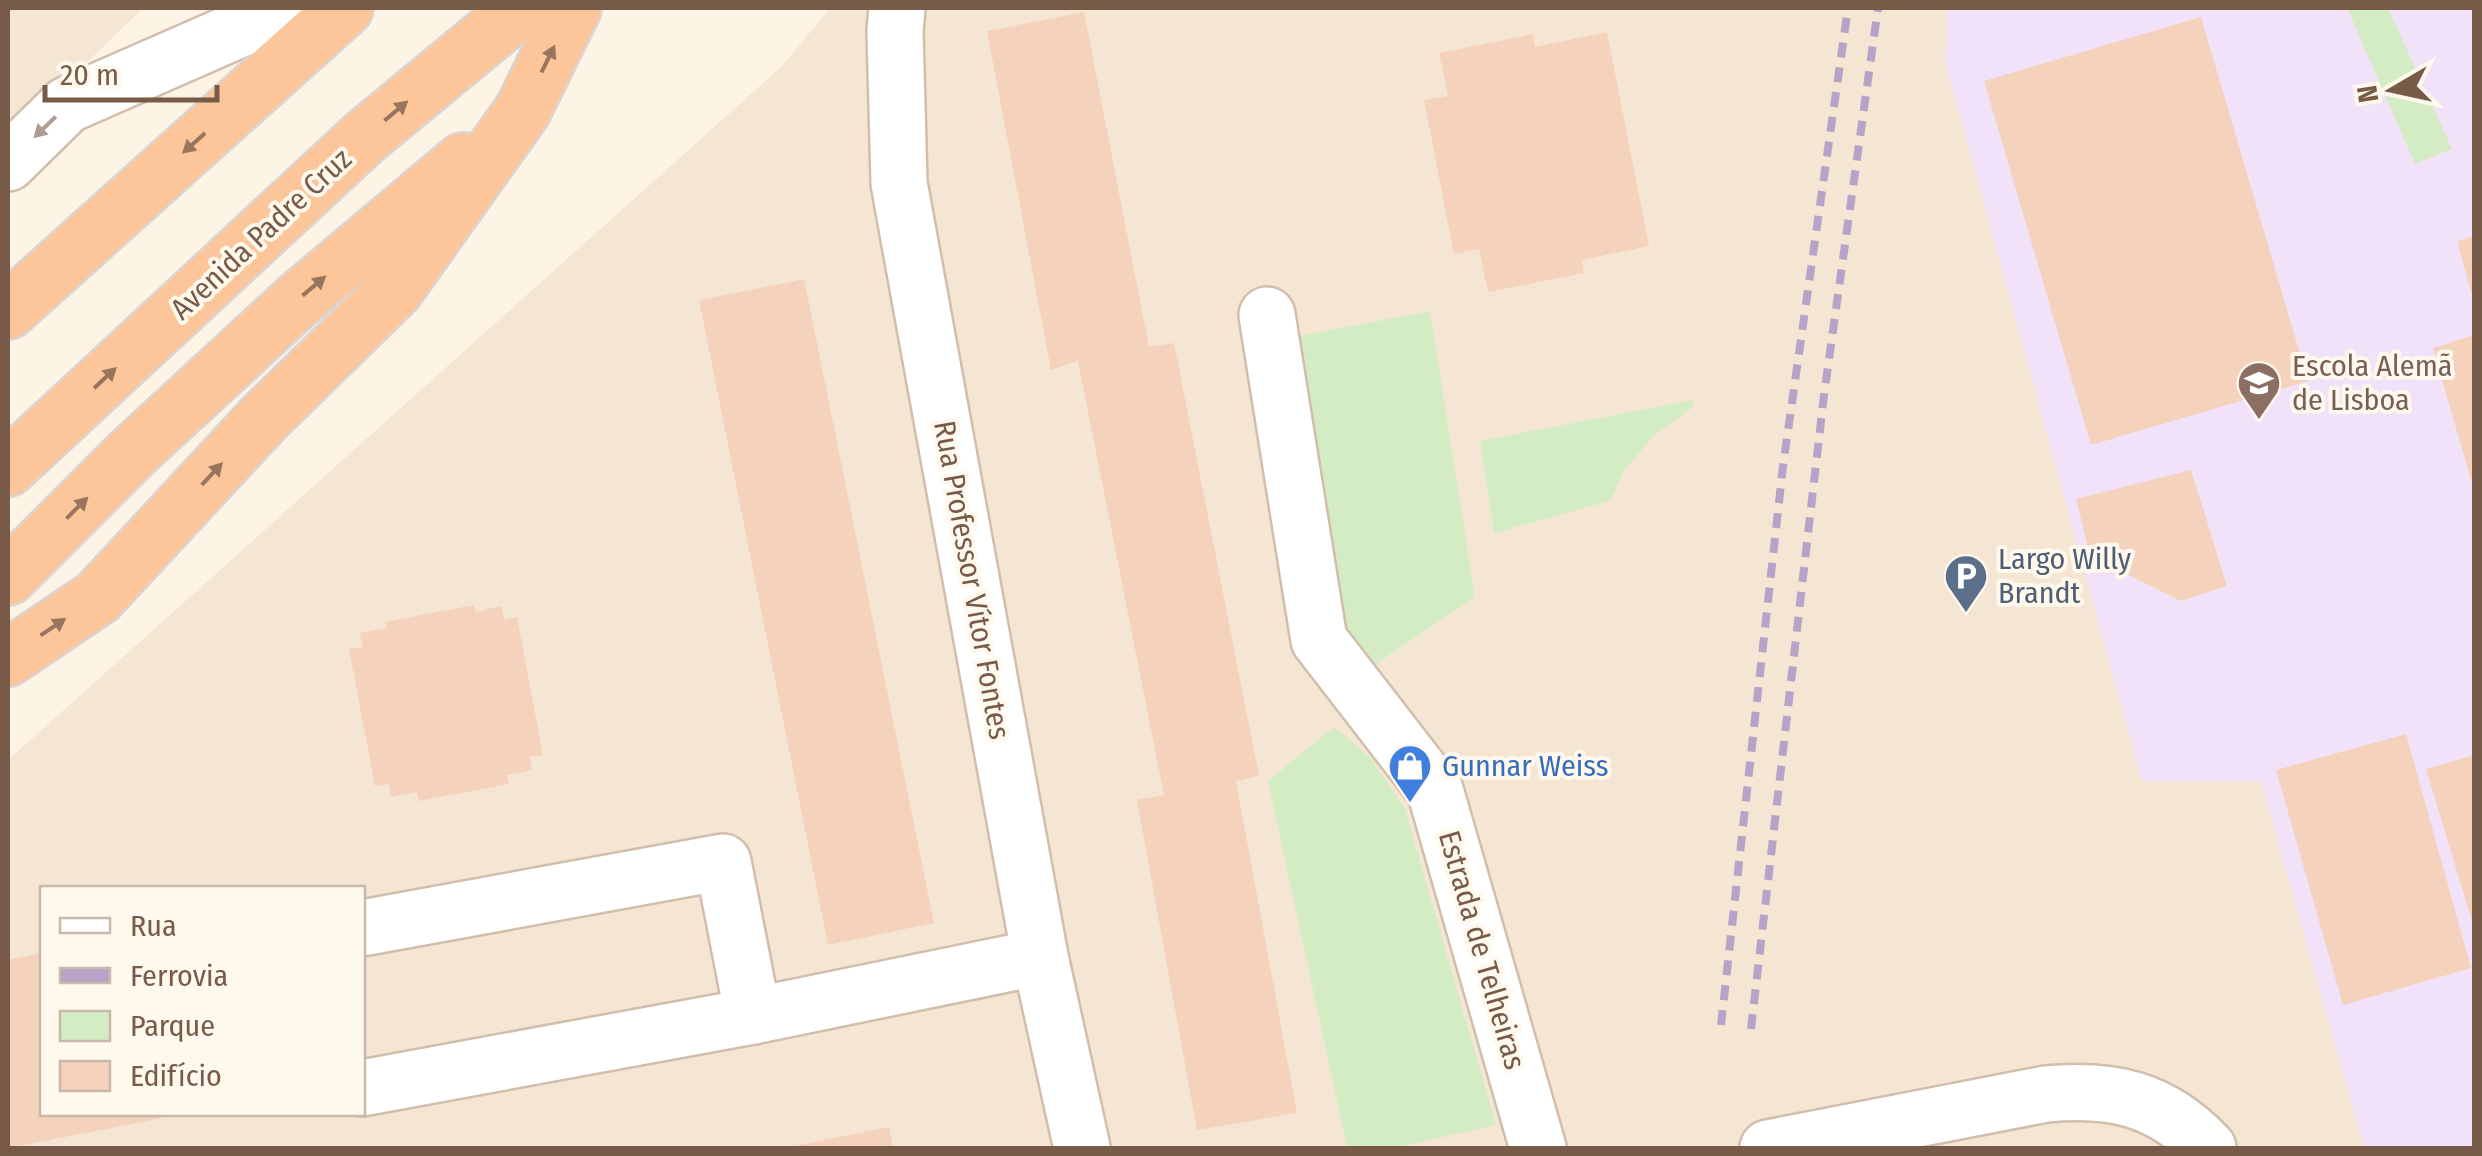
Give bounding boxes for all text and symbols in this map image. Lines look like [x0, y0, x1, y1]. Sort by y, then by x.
scale bar [45, 40, 218, 102]
north arrow [2342, 40, 2442, 140]
one-way arrow [539, 44, 556, 73]
text: 20 m [60, 57, 119, 93]
text: N [2350, 83, 2385, 105]
one-way arrow [383, 100, 408, 122]
one-way arrow [33, 114, 57, 138]
one-way arrow [182, 131, 206, 154]
street label: Avenida Padre Cruz [163, 141, 359, 327]
one-way arrow [301, 275, 326, 297]
place label: Escola Alemã de Lisboa [2292, 348, 2452, 418]
school or university icon: Escola Alemã de Lisboa [2236, 360, 2282, 421]
one-way arrow [93, 367, 117, 390]
street label: Rua Professor Vítor Fontes [926, 418, 1018, 742]
one-way arrow [200, 462, 223, 486]
one-way arrow [64, 497, 88, 520]
place label: Largo Willy Brandt [1998, 541, 2132, 611]
parking icon: Largo Willy Brandt [1943, 553, 1989, 614]
one-way arrow [39, 619, 66, 637]
shop icon: Gunnar Weiss [1387, 743, 1433, 804]
place label: Gunnar Weiss [1442, 748, 1609, 784]
street label: Estrada de Telheiras [1431, 827, 1533, 1073]
legend [40, 886, 365, 1116]
text: Rua [130, 908, 177, 944]
text: Ferrovia [130, 958, 228, 994]
text: Parque [130, 1008, 215, 1044]
text: Edifício [130, 1058, 222, 1094]

